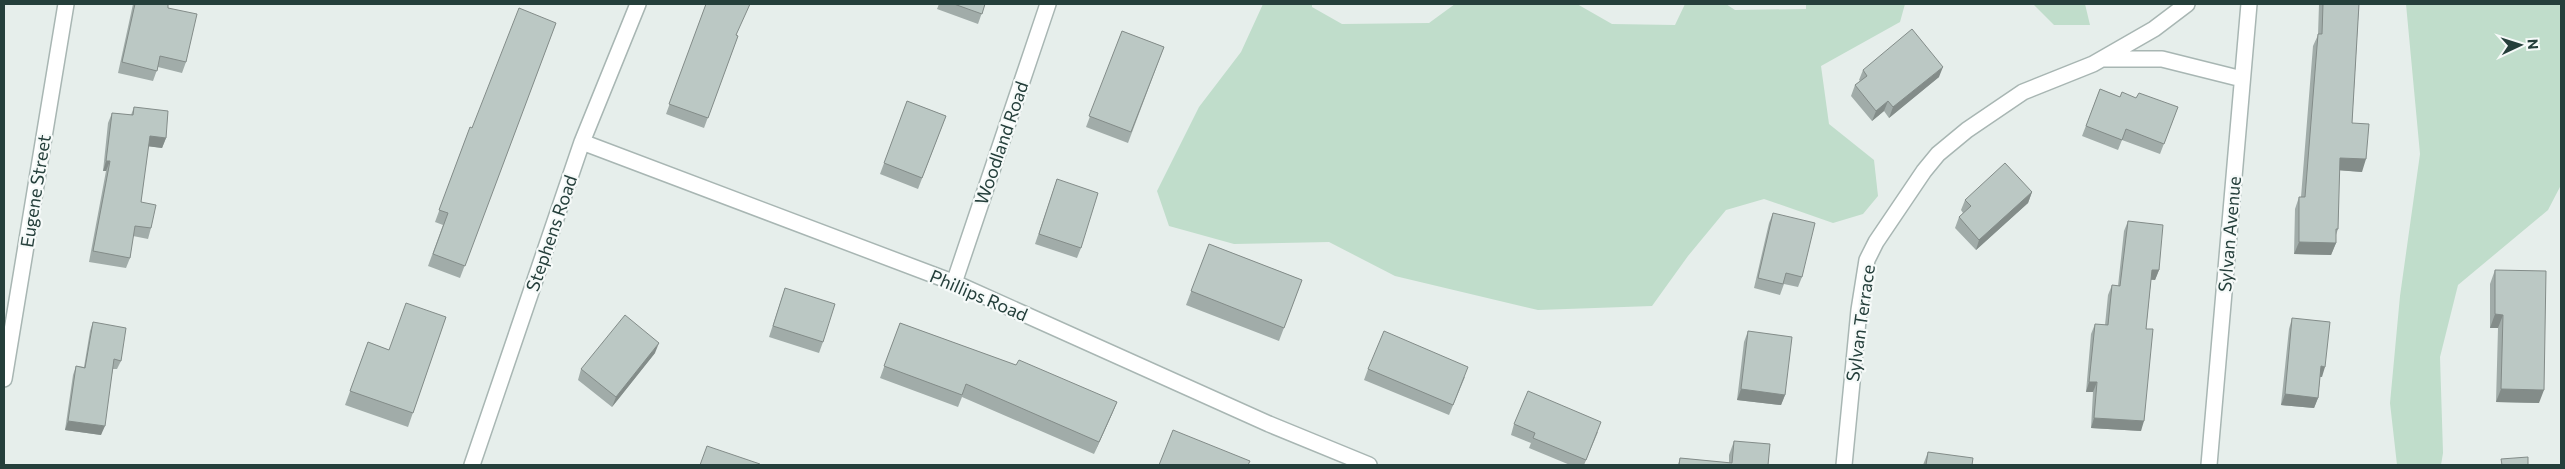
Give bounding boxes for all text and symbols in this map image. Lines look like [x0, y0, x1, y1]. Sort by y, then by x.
north arrow [2495, 20, 2545, 70]
text: N [2525, 38, 2542, 50]
street label: Woodland Road [970, 78, 1032, 208]
street label: Eugene Street [15, 133, 55, 249]
street label: Stephens Road [521, 172, 581, 294]
street label: Sylvan Avenue [2213, 175, 2245, 293]
street label: Sylvan Terrace [1841, 263, 1879, 383]
street label: Phillips Road [927, 265, 1031, 325]

